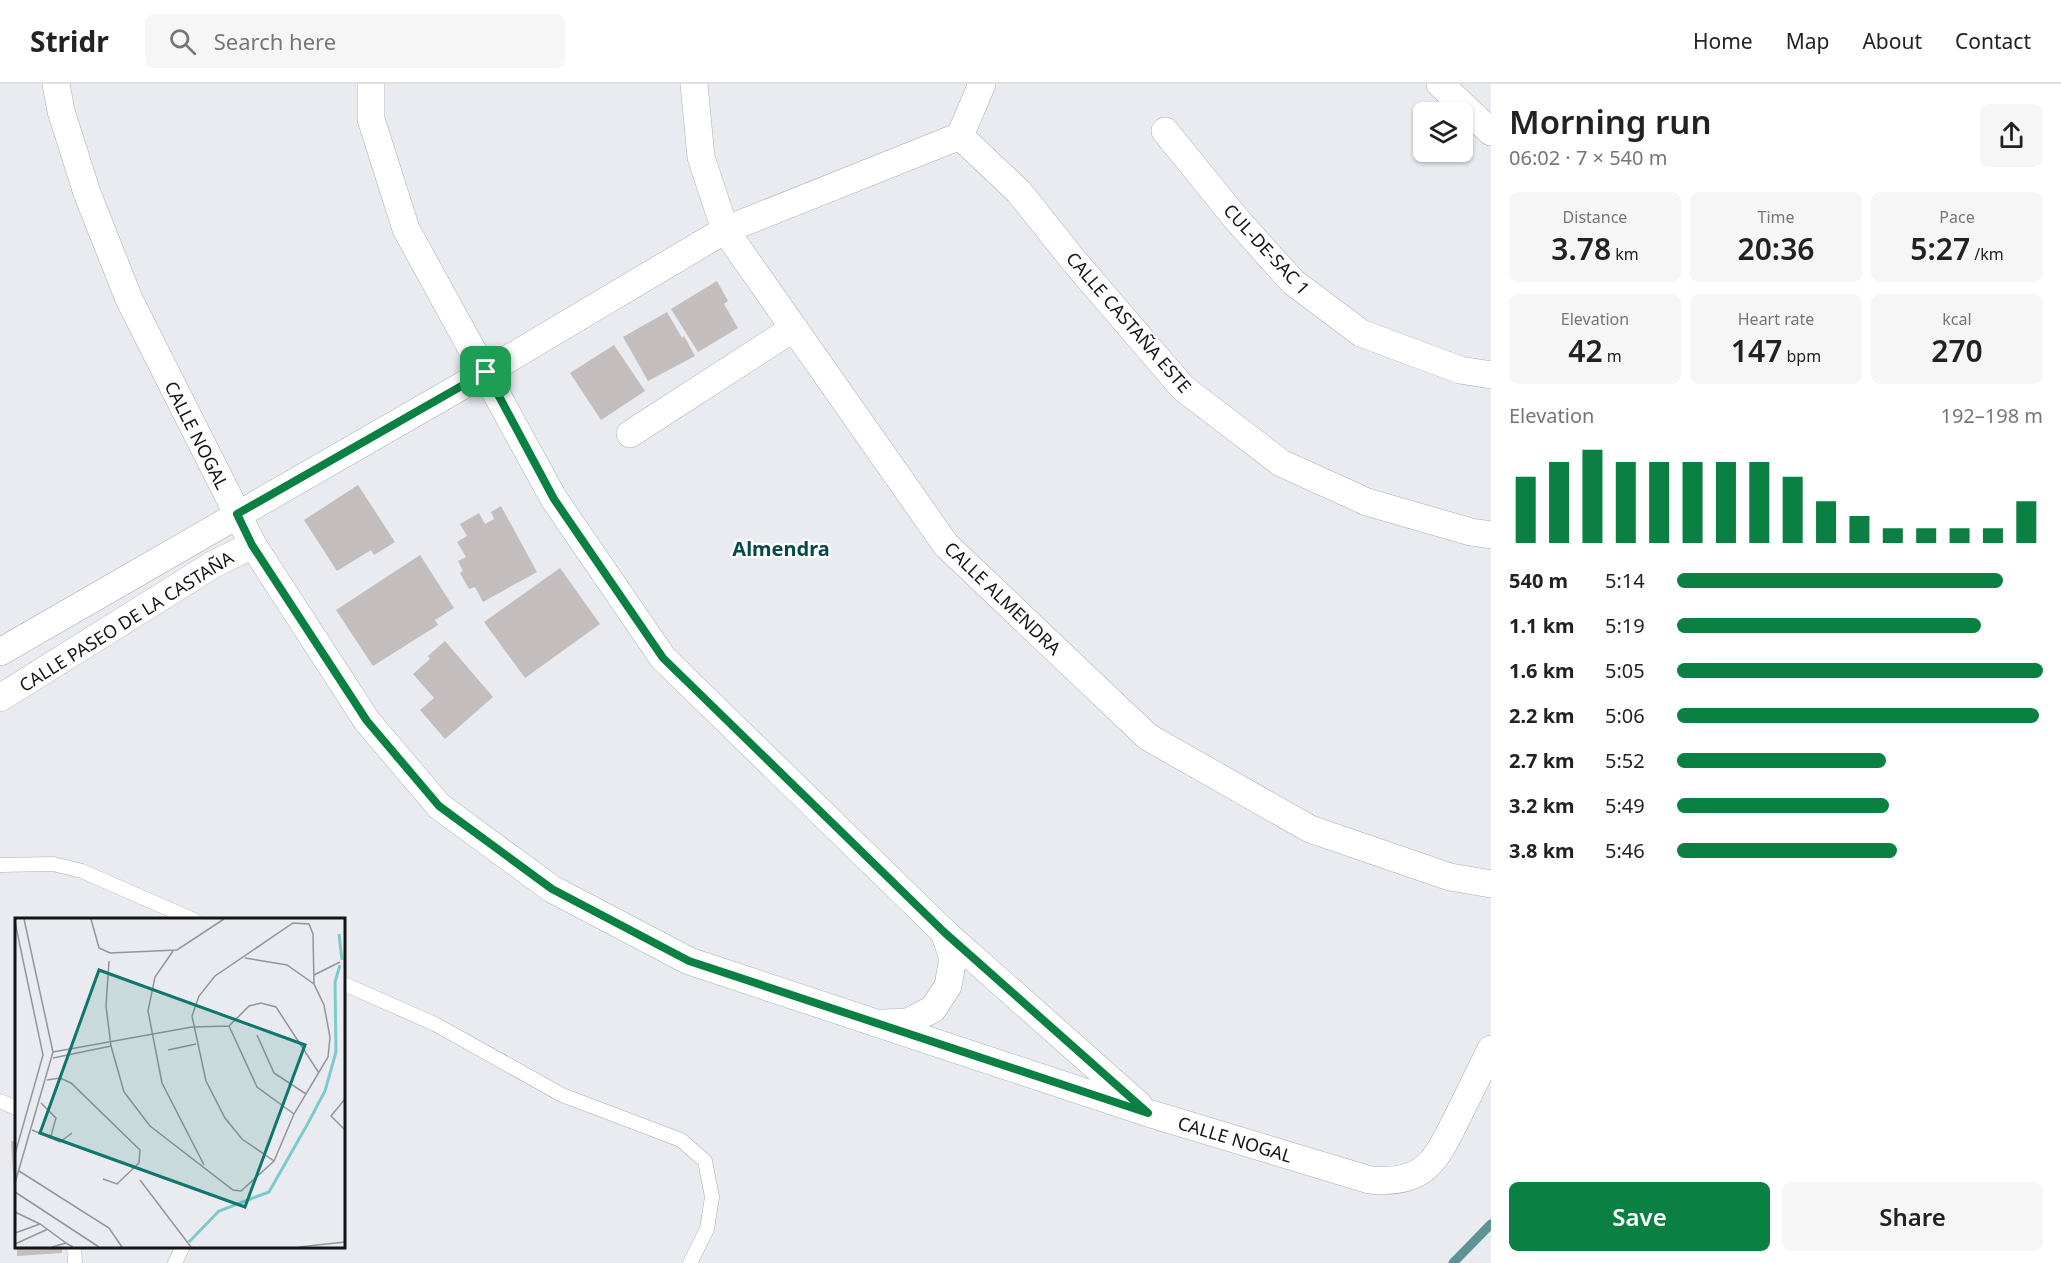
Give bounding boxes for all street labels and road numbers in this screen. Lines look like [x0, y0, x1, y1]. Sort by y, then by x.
street label: CUL-DE-SAC 1 [1219, 198, 1315, 300]
street label: CALLE CASTAÑA ESTE [1061, 246, 1197, 398]
street label: CALLE NOGAL [159, 377, 235, 493]
street label: CALLE ALMENDRA [940, 536, 1067, 660]
street label: CALLE PASEO DE LA CASTAÑA [14, 545, 238, 697]
street label: CALLE NOGAL [1175, 1110, 1295, 1168]

